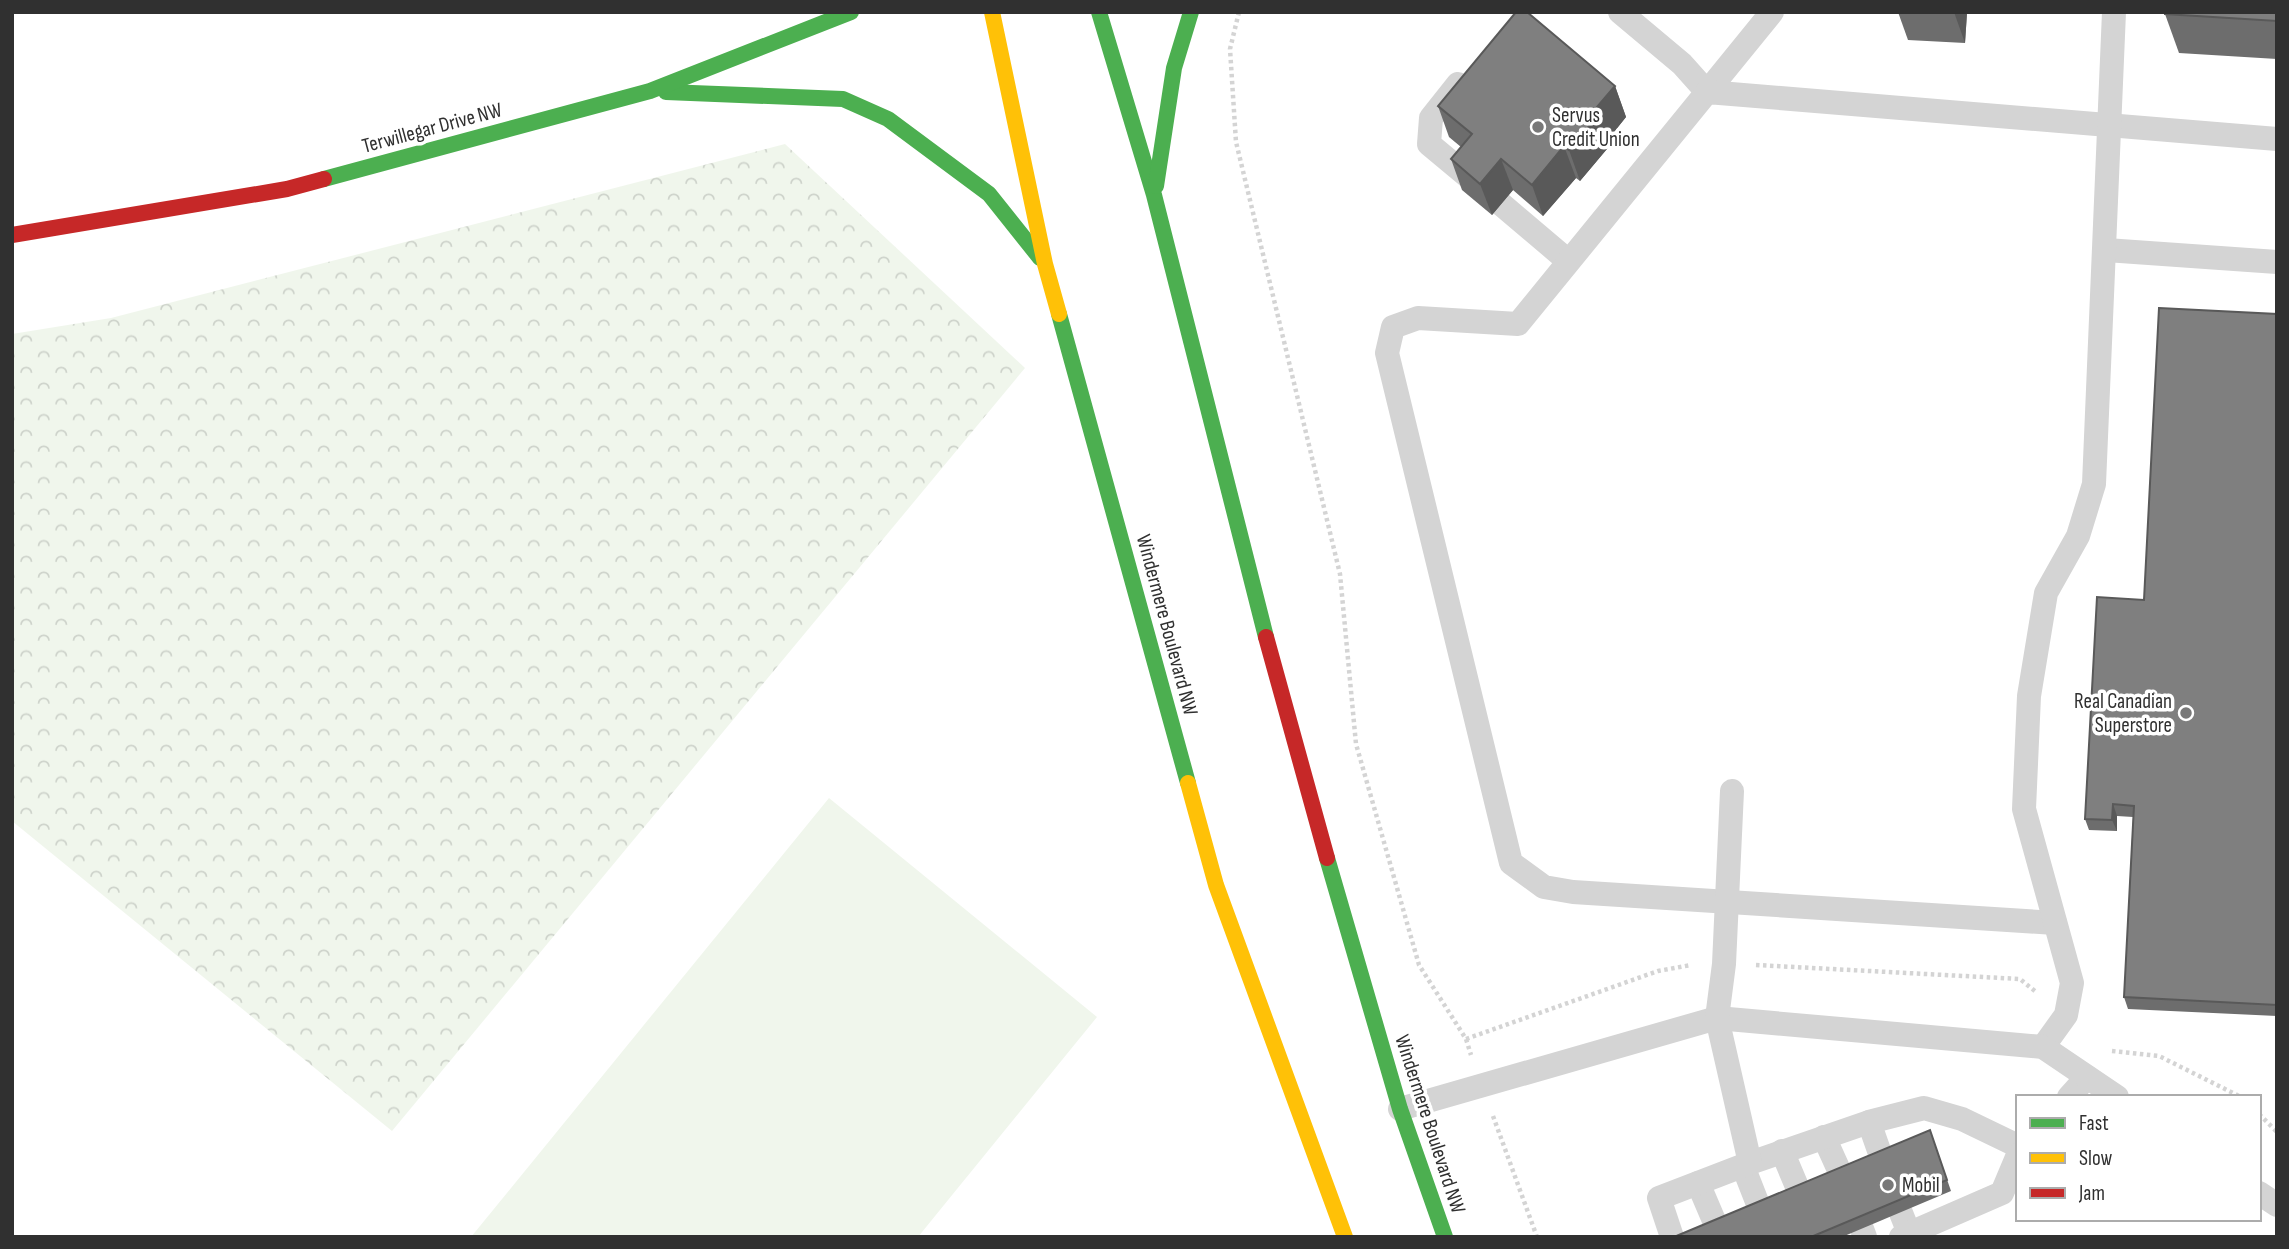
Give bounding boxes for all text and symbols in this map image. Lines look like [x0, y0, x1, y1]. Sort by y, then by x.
street label: Terwillegar Drive NW [359, 97, 505, 159]
place label: Servus Credit Union [1552, 103, 1640, 152]
marker: Servus Credit Union [1530, 119, 1546, 135]
street label: Windermere Boulevard NW [1131, 532, 1203, 719]
place label: Real Canadian Superstore [2074, 689, 2172, 738]
marker: Real Canadian Superstore [2178, 705, 2194, 721]
street label: Windermere Boulevard NW [1389, 1032, 1471, 1217]
legend [2016, 1095, 2261, 1221]
text: Fast [2079, 1111, 2109, 1136]
text: Slow [2079, 1146, 2113, 1171]
place label: Mobil [1902, 1173, 1940, 1198]
marker: Mobil [1880, 1177, 1896, 1193]
text: Jam [2078, 1181, 2105, 1206]

